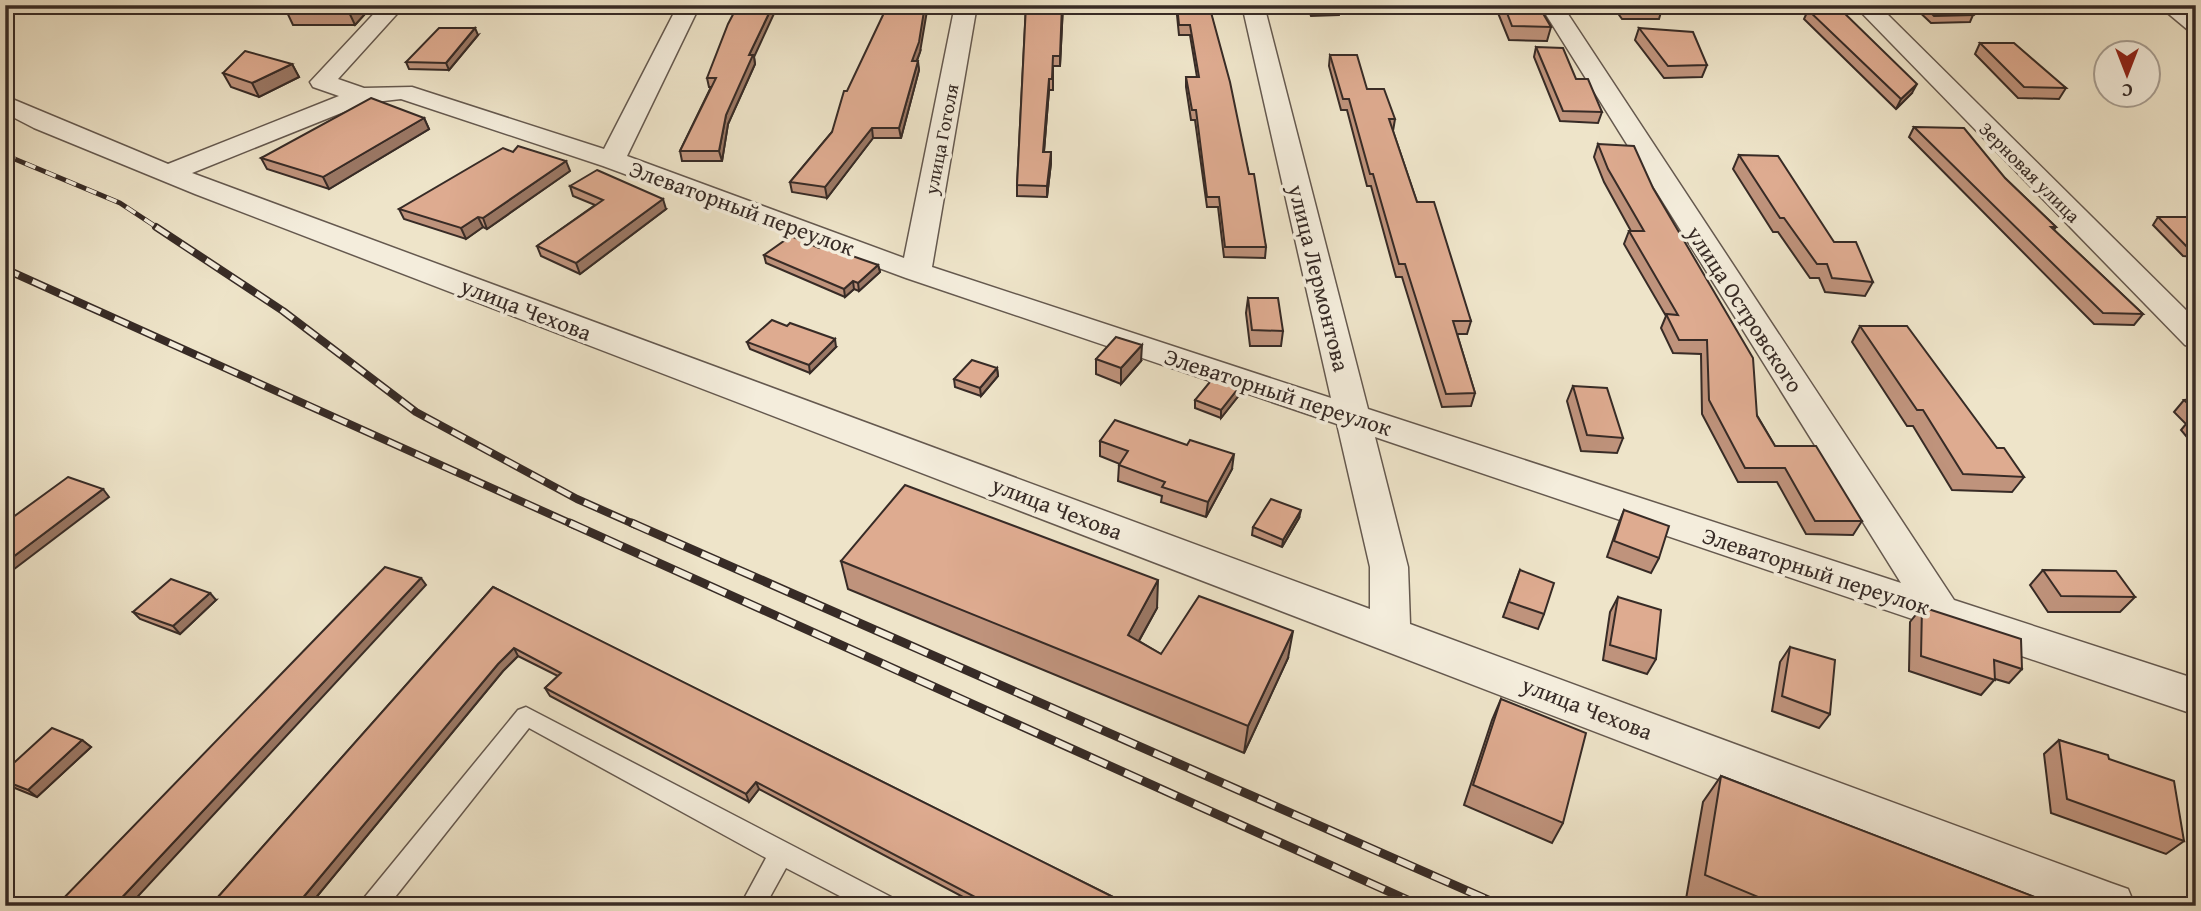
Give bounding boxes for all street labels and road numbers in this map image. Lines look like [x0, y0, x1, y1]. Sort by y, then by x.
street label: улица Гоголя [916, 81, 966, 198]
street label: Зерновая улица [1973, 115, 2087, 229]
street label: Элеваторный переулок [625, 151, 859, 264]
street label: улица Лермонтова [1280, 180, 1359, 375]
street label: улица Островского [1678, 218, 1812, 399]
street label: улица Чехова [455, 268, 596, 349]
street label: Элеваторный переулок [1160, 339, 1396, 444]
street label: улица Чехова [986, 467, 1127, 548]
street label: Элеваторный переулок [1698, 518, 1934, 623]
street label: улица Чехова [1516, 667, 1657, 748]

